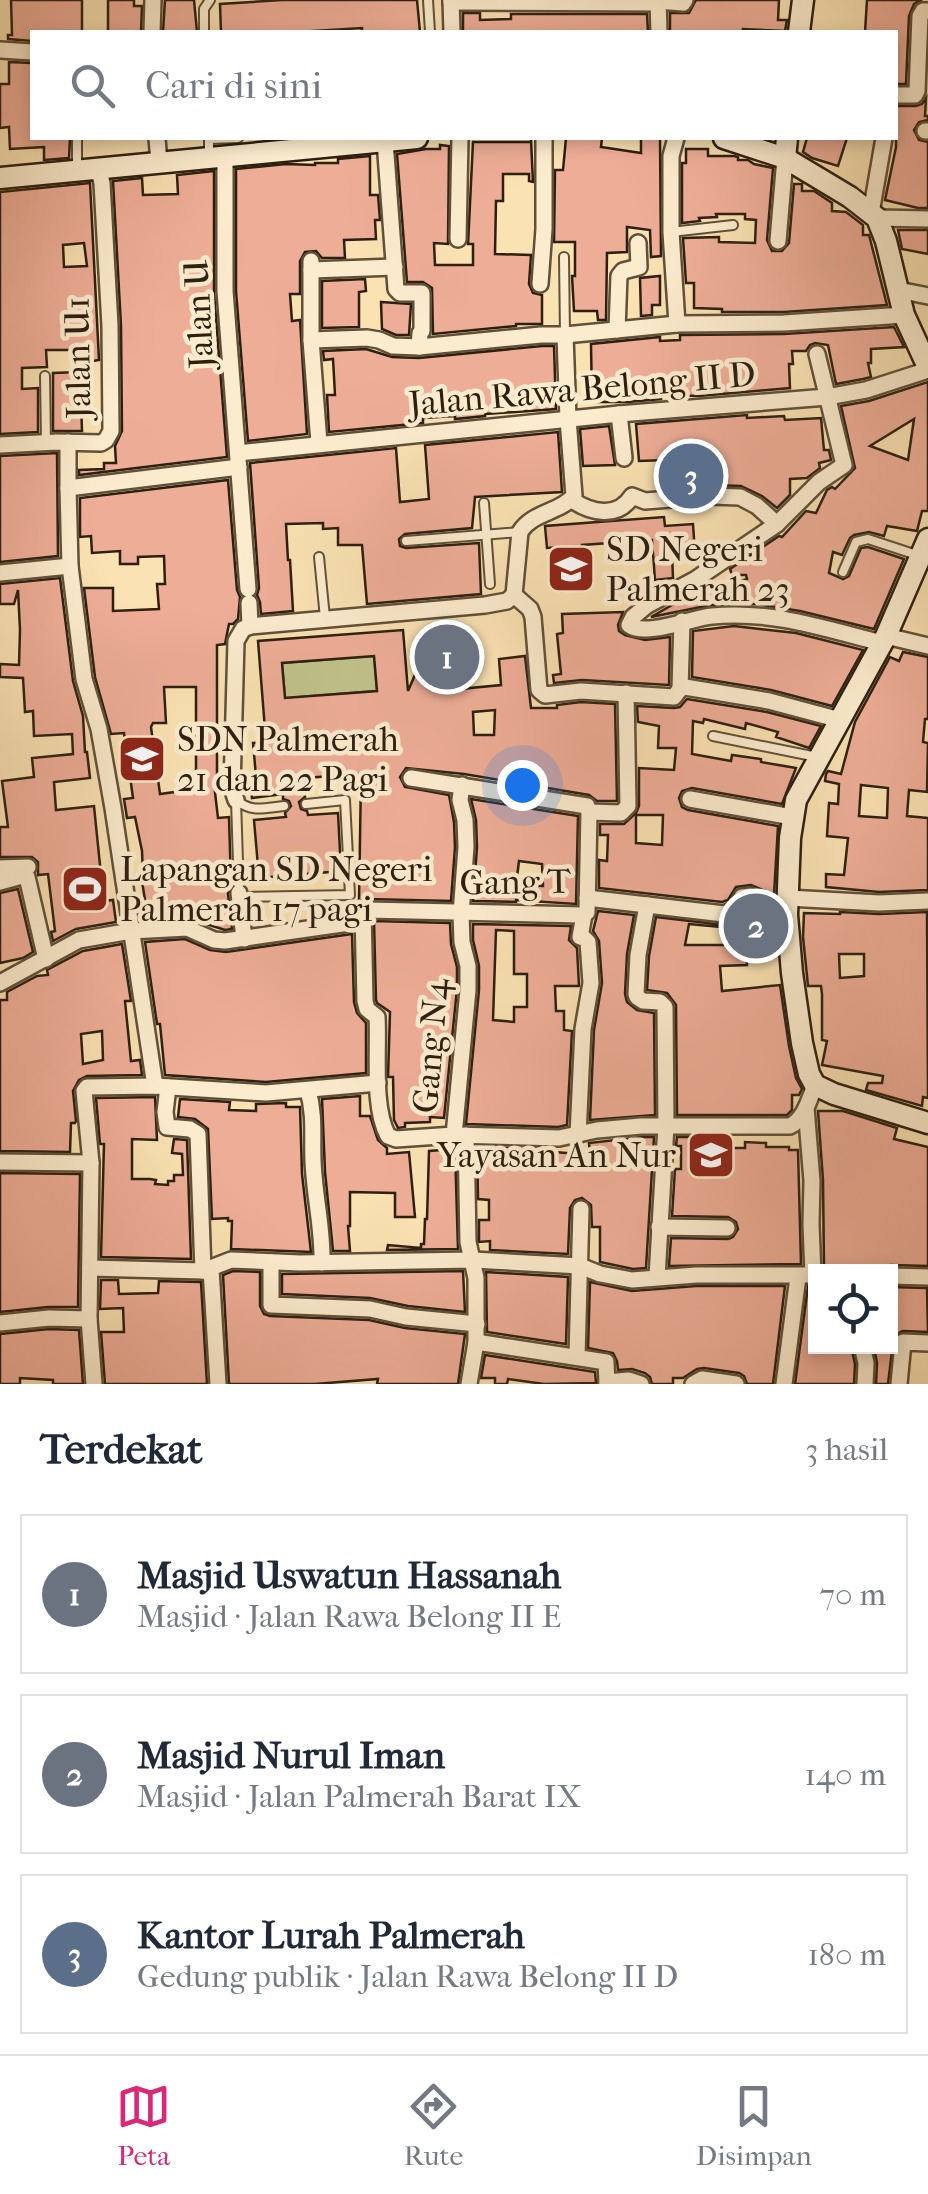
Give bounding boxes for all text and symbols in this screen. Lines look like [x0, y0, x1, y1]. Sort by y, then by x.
search box [30, 30, 898, 140]
icon: search [65, 58, 120, 113]
text: Cari di sini [145, 63, 322, 108]
street label: Jalan U [176, 258, 222, 373]
street label: Jalan U1 [56, 297, 100, 422]
street label: Jalan Rawa Belong II D [404, 353, 757, 425]
pin: 3 [658, 438, 724, 514]
place label: SD Negeri Palmerah 23 [606, 529, 790, 610]
school or university icon: SD Negeri Palmerah 23 [545, 543, 597, 595]
pin: 1 [414, 620, 480, 694]
place label: SDN Palmerah 21 dan 22 Pagi [177, 719, 399, 800]
school or university icon: SDN Palmerah 21 dan 22 Pagi [116, 733, 168, 785]
your location [497, 760, 548, 811]
place label: Lapangan SD Negeri Palmerah 17 pagi [120, 849, 432, 930]
street label: Gang T [459, 861, 571, 903]
sports icon: Lapangan SD Negeri Palmerah 17 pagi [59, 863, 111, 915]
pin: 2 [724, 888, 788, 964]
street label: Gang N4 [405, 976, 457, 1115]
school or university icon: Yayasan An Nur [685, 1129, 737, 1181]
place label: Yayasan An Nur [436, 1135, 676, 1176]
map controls [808, 1264, 898, 1354]
button: locate [808, 1264, 898, 1354]
text: Terdekat [40, 1425, 202, 1474]
text: 3 hasil [805, 1431, 888, 1468]
text: Masjid Uswatun Hassanah [137, 1553, 561, 1598]
text: 1 [69, 1576, 80, 1613]
text: 70 m [820, 1576, 886, 1613]
text: Masjid · Jalan Rawa Belong II E [137, 1598, 561, 1635]
text: Masjid Nurul Iman [137, 1733, 445, 1778]
text: 2 [66, 1756, 83, 1793]
text: 140 m [805, 1756, 886, 1793]
text: Masjid · Jalan Palmerah Barat IX [137, 1778, 581, 1815]
text: Kantor Lurah Palmerah [137, 1913, 525, 1958]
text: 3 [68, 1936, 81, 1973]
text: 180 m [807, 1936, 886, 1973]
text: Gedung publik · Jalan Rawa Belong II D [137, 1958, 678, 1995]
tab: Peta [116, 2079, 171, 2172]
tab: Rute [404, 2079, 463, 2172]
tab: Disimpan [696, 2079, 812, 2172]

